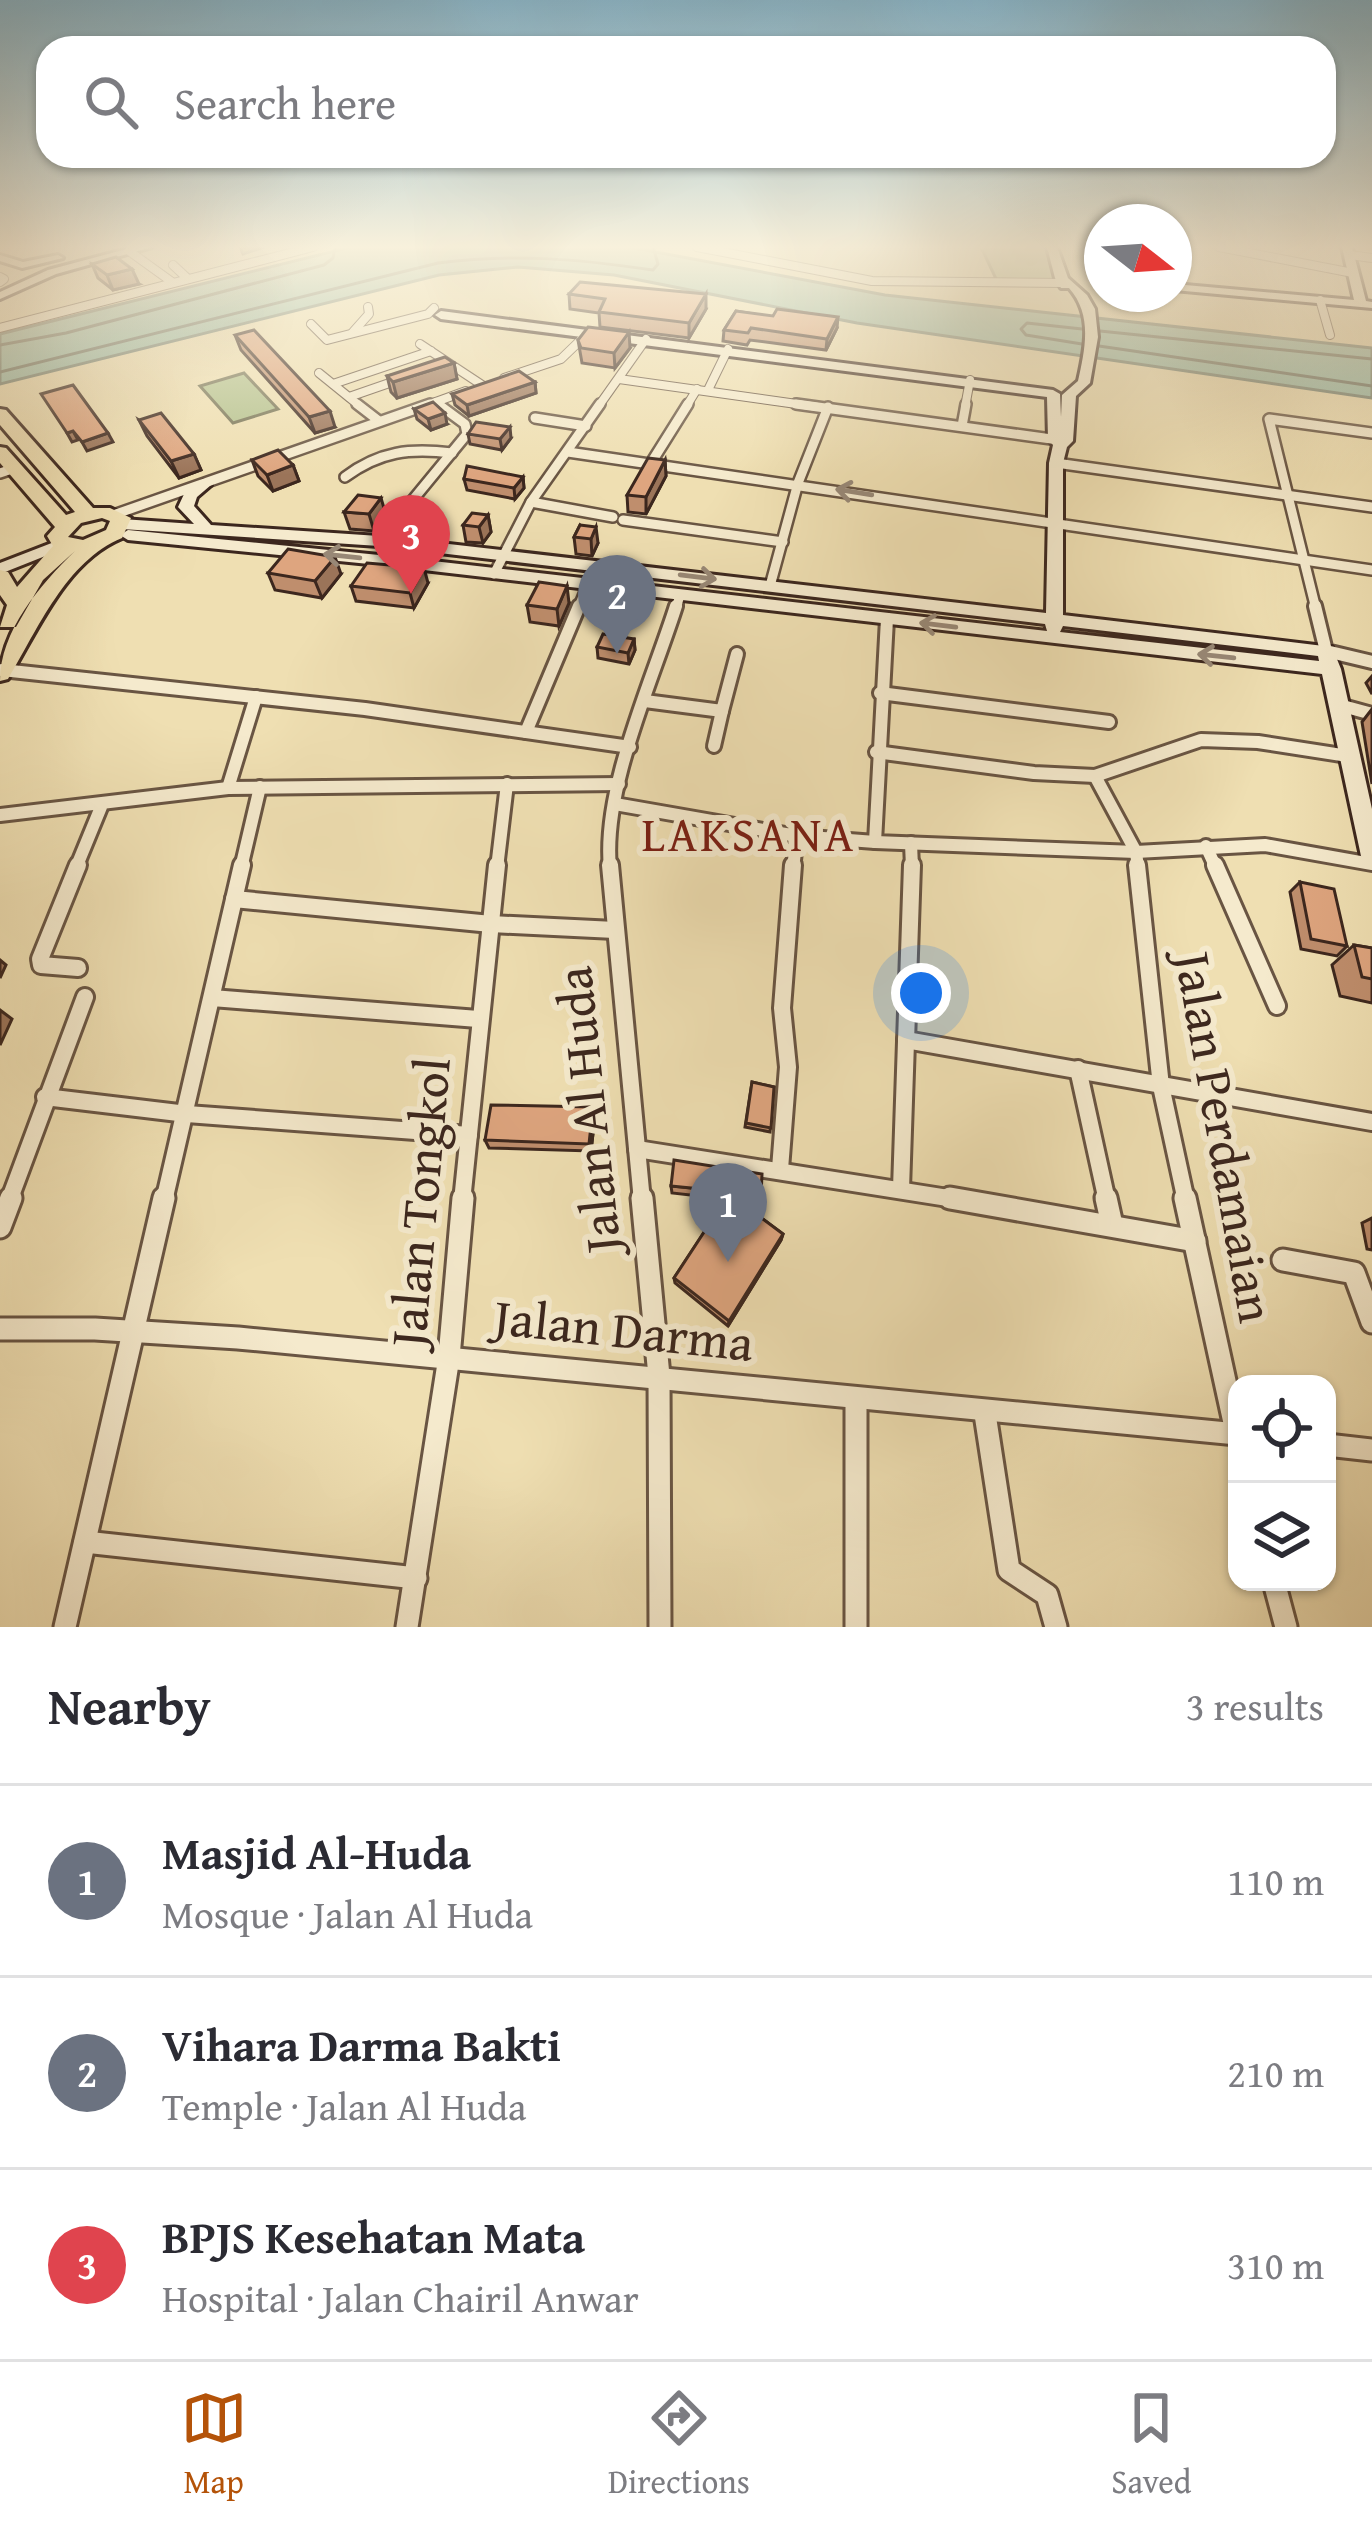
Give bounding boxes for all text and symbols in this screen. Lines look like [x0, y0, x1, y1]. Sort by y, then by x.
search box [36, 36, 1336, 168]
icon: search [78, 69, 144, 135]
text: Search here [174, 70, 396, 135]
north arrow [1084, 204, 1192, 312]
one-way arrow [836, 479, 875, 502]
pin: 3 [372, 495, 450, 594]
one-way arrow [323, 544, 362, 567]
pin: 2 [578, 555, 656, 654]
one-way arrow [678, 567, 717, 589]
one-way arrow [919, 613, 958, 636]
one-way arrow [1197, 644, 1236, 667]
district label: LAKSANA [642, 798, 856, 869]
street label: Jalan Perdamaian [1156, 940, 1295, 1328]
street label: Jalan Al Huda [535, 963, 640, 1263]
your location [891, 963, 951, 1023]
street label: Jalan Tongkol [368, 1054, 469, 1356]
pin: 1 [689, 1163, 767, 1262]
street label: Jalan Darma [485, 1277, 757, 1380]
map controls [1228, 1375, 1336, 1591]
button: locate [1228, 1375, 1336, 1483]
button: layers [1228, 1483, 1336, 1591]
text: Nearby [48, 1668, 211, 1743]
text: 3 results [1186, 1677, 1324, 1734]
text: Masjid Al-Huda [162, 1820, 471, 1885]
text: 1 [77, 1852, 97, 1909]
text: 110 m [1227, 1852, 1324, 1909]
text: Mosque · Jalan Al Huda [162, 1885, 533, 1942]
text: Vihara Darma Bakti [162, 2012, 561, 2077]
text: 2 [77, 2044, 97, 2101]
text: 210 m [1227, 2044, 1324, 2101]
text: Temple · Jalan Al Huda [162, 2077, 526, 2134]
text: BPJS Kesehatan Mata [162, 2204, 585, 2269]
text: 3 [77, 2236, 97, 2293]
text: 310 m [1227, 2236, 1324, 2293]
text: Hospital · Jalan Chairil Anwar [162, 2269, 639, 2326]
tab: Map [181, 2385, 247, 2505]
tab: Directions [608, 2385, 750, 2505]
tab: Saved [1111, 2385, 1191, 2505]

